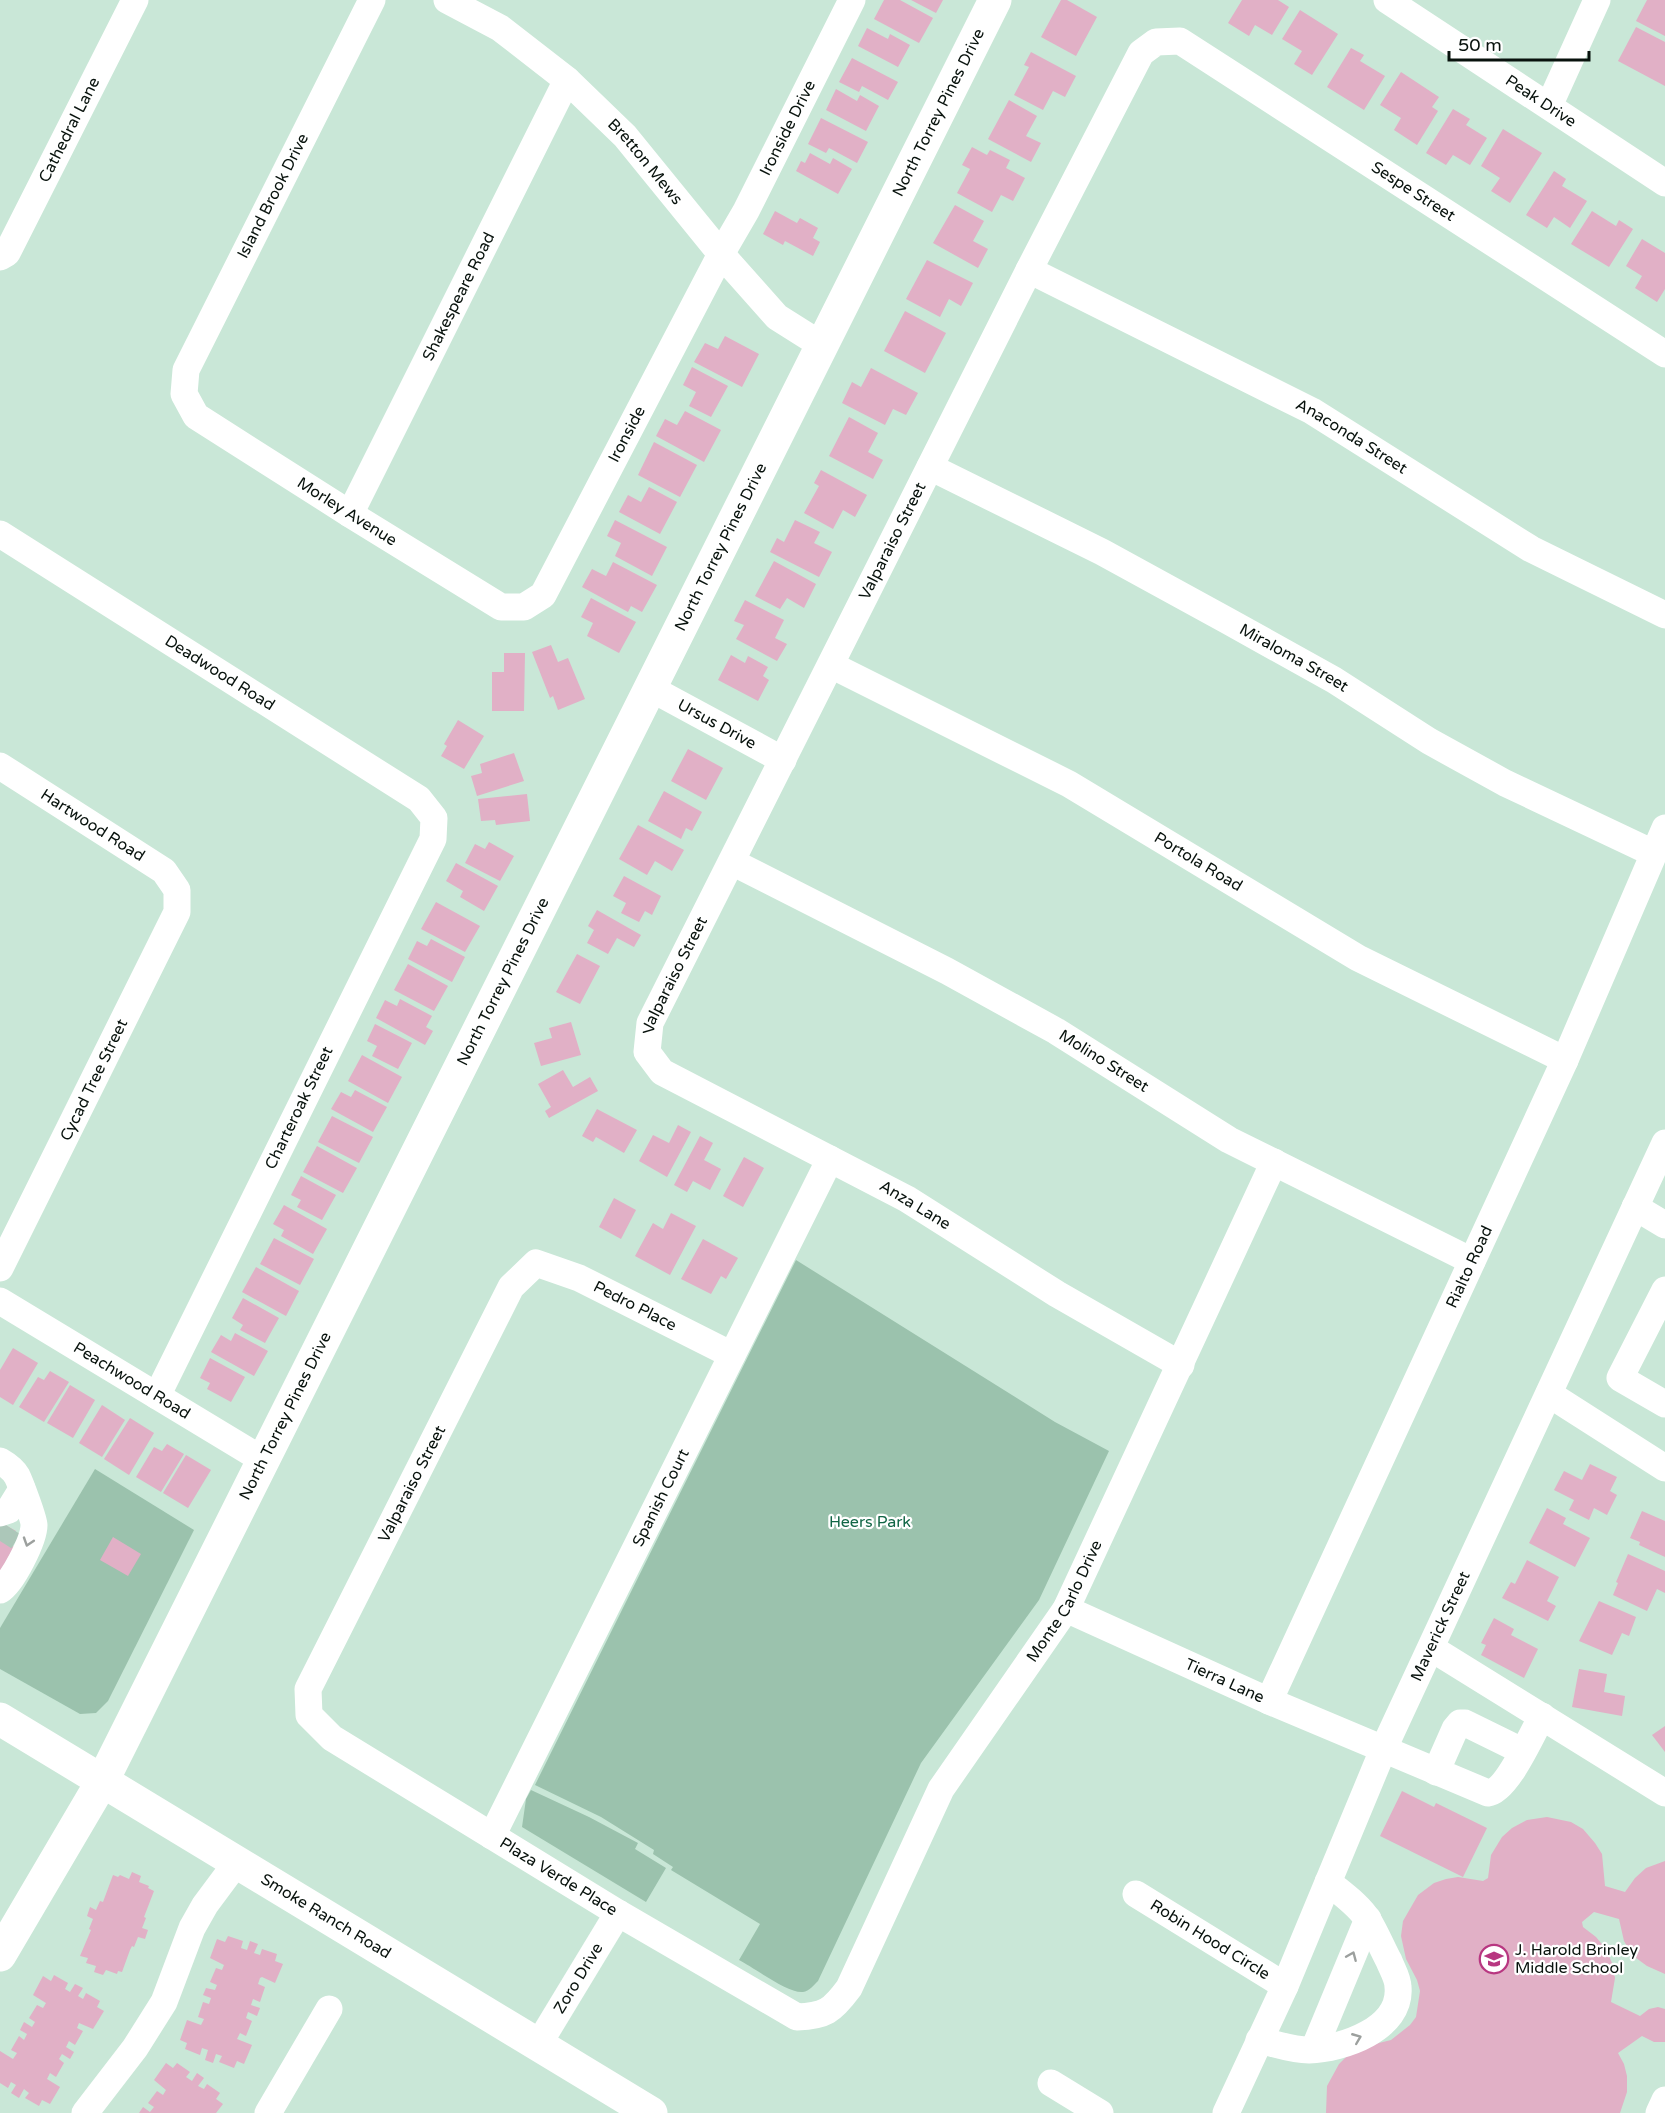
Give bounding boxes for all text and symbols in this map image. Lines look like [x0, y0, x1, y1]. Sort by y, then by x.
scale bar [1449, 24, 1588, 62]
street label: North Torrey Pines Drive [888, 25, 989, 200]
text: 50 m [1458, 34, 1502, 56]
street label: Peak Drive [1501, 71, 1580, 132]
street label: Cathedral Lane [34, 74, 104, 186]
street label: Ironside Drive [755, 77, 820, 179]
street label: Bretton Mews [603, 115, 687, 209]
street label: Island Brook Drive [233, 130, 313, 262]
street label: Sespe Street [1368, 157, 1459, 226]
street label: Shakespeare Road [418, 229, 499, 364]
street label: Anaconda Street [1292, 394, 1411, 478]
street label: Ironside [604, 403, 650, 466]
street label: North Torrey Pines Drive [670, 460, 771, 635]
street label: Morley Avenue [293, 473, 401, 550]
street label: Valparaiso Street [855, 479, 930, 603]
street label: Miraloma Street [1236, 619, 1352, 697]
street label: Deadwood Road [161, 631, 279, 715]
street label: Ursus Drive [674, 695, 760, 754]
street label: Hartwood Road [37, 785, 148, 866]
street label: Portola Road [1150, 828, 1246, 896]
street label: North Torrey Pines Drive [453, 894, 554, 1069]
street label: Valparaiso Street [639, 913, 712, 1035]
street label: Cycad Tree Street [56, 1016, 132, 1144]
street label: Molino Street [1055, 1025, 1152, 1097]
street label: Charteroak Street [261, 1043, 337, 1173]
street label: Anza Lane [876, 1176, 954, 1234]
street label: Rialto Road [1442, 1223, 1497, 1311]
street label: Pedro Place [590, 1277, 680, 1335]
street label: North Torrey Pines Drive [235, 1329, 336, 1504]
street label: Peachwood Road [70, 1338, 194, 1424]
street label: Valparaiso Street [374, 1422, 450, 1546]
street label: Spanish Court [628, 1446, 694, 1550]
park label: Heers Park [829, 1512, 911, 1532]
one-way arrow [23, 1536, 35, 1547]
street label: Monte Carlo Drive [1022, 1537, 1107, 1666]
street label: Maverick Street [1406, 1568, 1475, 1684]
street label: Tierra Lane [1182, 1654, 1267, 1708]
street label: Plaza Verde Place [496, 1833, 621, 1920]
street label: Smoke Ranch Road [257, 1869, 395, 1963]
street label: Robin Hood Circle [1146, 1895, 1274, 1984]
street label: Zoro Drive [549, 1939, 608, 2017]
place label: J. Harold Brinley Middle School [1515, 1940, 1638, 1978]
school or university icon: J. Harold Brinley Middle School [1478, 1943, 1510, 1975]
one-way arrow [1345, 1952, 1357, 1963]
one-way arrow [1351, 2033, 1362, 2045]

